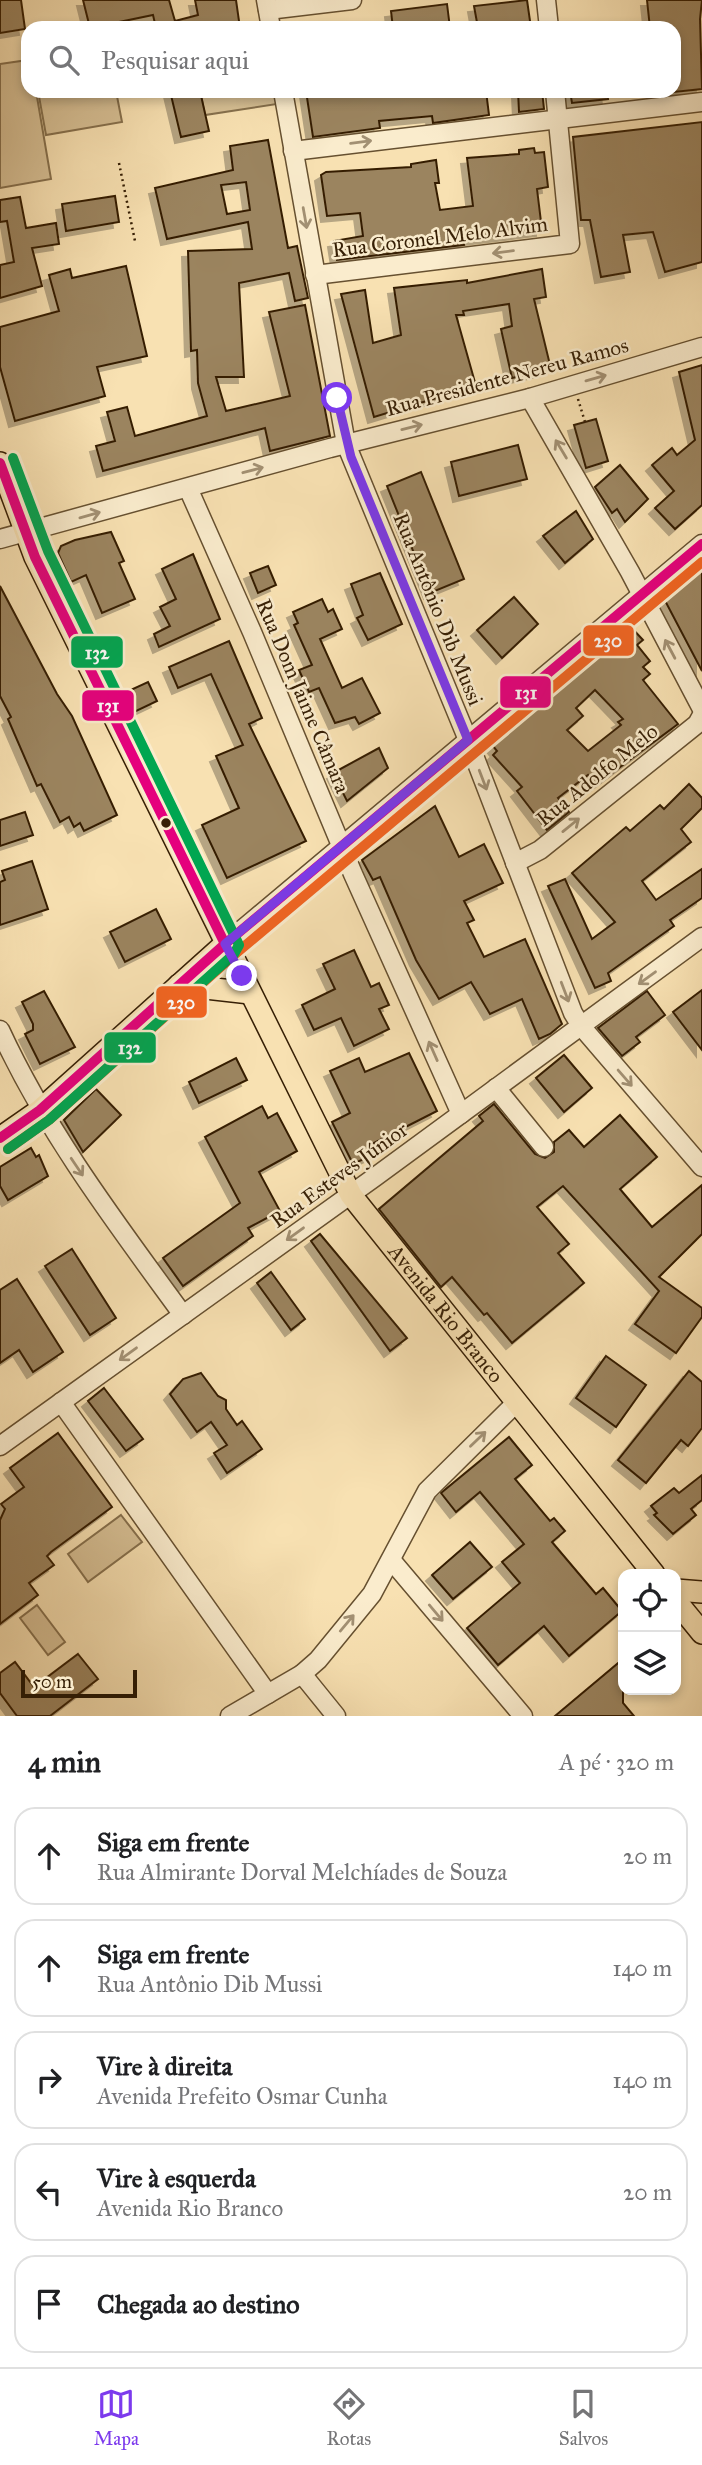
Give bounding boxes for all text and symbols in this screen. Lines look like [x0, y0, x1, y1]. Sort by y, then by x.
search box [21, 21, 681, 98]
icon: search [45, 41, 83, 79]
text: Pesquisar aqui [101, 44, 249, 76]
one-way arrow [349, 136, 372, 149]
one-way arrow [299, 206, 312, 229]
street label: Rua Coronel Melo Alvim [331, 211, 550, 263]
one-way arrow [492, 245, 515, 258]
street label: Rua Presidente Nereu Ramos [383, 332, 631, 422]
one-way arrow [584, 371, 606, 384]
route start [321, 382, 352, 413]
one-way arrow [401, 420, 423, 433]
one-way arrow [554, 440, 568, 460]
one-way arrow [242, 462, 264, 475]
one-way arrow [79, 507, 101, 520]
street label: Rua Antônio Dib Mussi [387, 509, 489, 709]
street label: Rua Dom Jaime Câmara [250, 595, 356, 797]
line badge: 230 [582, 624, 635, 657]
text: 230 [594, 629, 622, 653]
line badge: 132 [70, 635, 124, 669]
one-way arrow [663, 639, 677, 660]
text: 132 [85, 641, 110, 665]
line badge: 131 [499, 675, 552, 709]
text: 131 [515, 681, 538, 705]
line badge: 131 [81, 689, 135, 722]
text: 131 [97, 694, 120, 718]
street label: Rua Adolfo Melo [531, 718, 663, 832]
one-way arrow [477, 768, 490, 790]
unlabelled marker [159, 816, 173, 830]
one-way arrow [562, 817, 580, 832]
route end [226, 960, 257, 991]
one-way arrow [638, 970, 657, 985]
one-way arrow [560, 980, 572, 1002]
line badge: 230 [155, 985, 208, 1019]
text: 230 [167, 991, 195, 1015]
line badge: 132 [103, 1031, 157, 1064]
text: 132 [118, 1036, 143, 1060]
one-way arrow [426, 1041, 439, 1062]
one-way arrow [617, 1069, 633, 1087]
street label: Rua Esteves Júnior [265, 1116, 413, 1234]
one-way arrow [70, 1157, 84, 1176]
one-way arrow [286, 1227, 305, 1242]
street label: Avenida Rio Branco [382, 1238, 509, 1388]
one-way arrow [119, 1347, 138, 1361]
one-way arrow [469, 1431, 486, 1448]
map controls [618, 1569, 681, 1695]
button: locate [618, 1569, 681, 1632]
one-way arrow [428, 1604, 444, 1622]
one-way arrow [339, 1614, 355, 1632]
button: layers [618, 1632, 681, 1695]
scale bar [21, 1667, 136, 1699]
text: 50 m [32, 1670, 72, 1693]
text: 4 min [28, 1744, 101, 1780]
text: A pé · 320 m [559, 1748, 674, 1776]
text: Siga em frente [97, 1826, 249, 1858]
icon: ahead [30, 1837, 68, 1875]
text: 20 m [623, 1842, 672, 1870]
text: Rua Almirante Dorval Melchíades de Souza [97, 1858, 507, 1886]
text: Siga em frente [97, 1938, 249, 1970]
icon: ahead [30, 1949, 68, 1987]
text: 140 m [612, 1954, 672, 1982]
text: Rua Antônio Dib Mussi [97, 1970, 322, 1998]
text: Vire à direita [97, 2050, 233, 2082]
icon: right [30, 2061, 68, 2099]
text: 140 m [612, 2066, 672, 2094]
text: Avenida Prefeito Osmar Cunha [97, 2082, 388, 2110]
text: Vire à esquerda [97, 2162, 256, 2194]
icon: left [30, 2173, 68, 2211]
text: 20 m [623, 2178, 672, 2206]
text: Avenida Rio Branco [97, 2194, 283, 2222]
icon: arrive [30, 2285, 68, 2323]
text: Chegada ao destino [97, 2288, 300, 2320]
tab: Mapa [94, 2385, 139, 2450]
tab: Rotas [327, 2385, 371, 2450]
tab: Salvos [559, 2385, 608, 2450]

